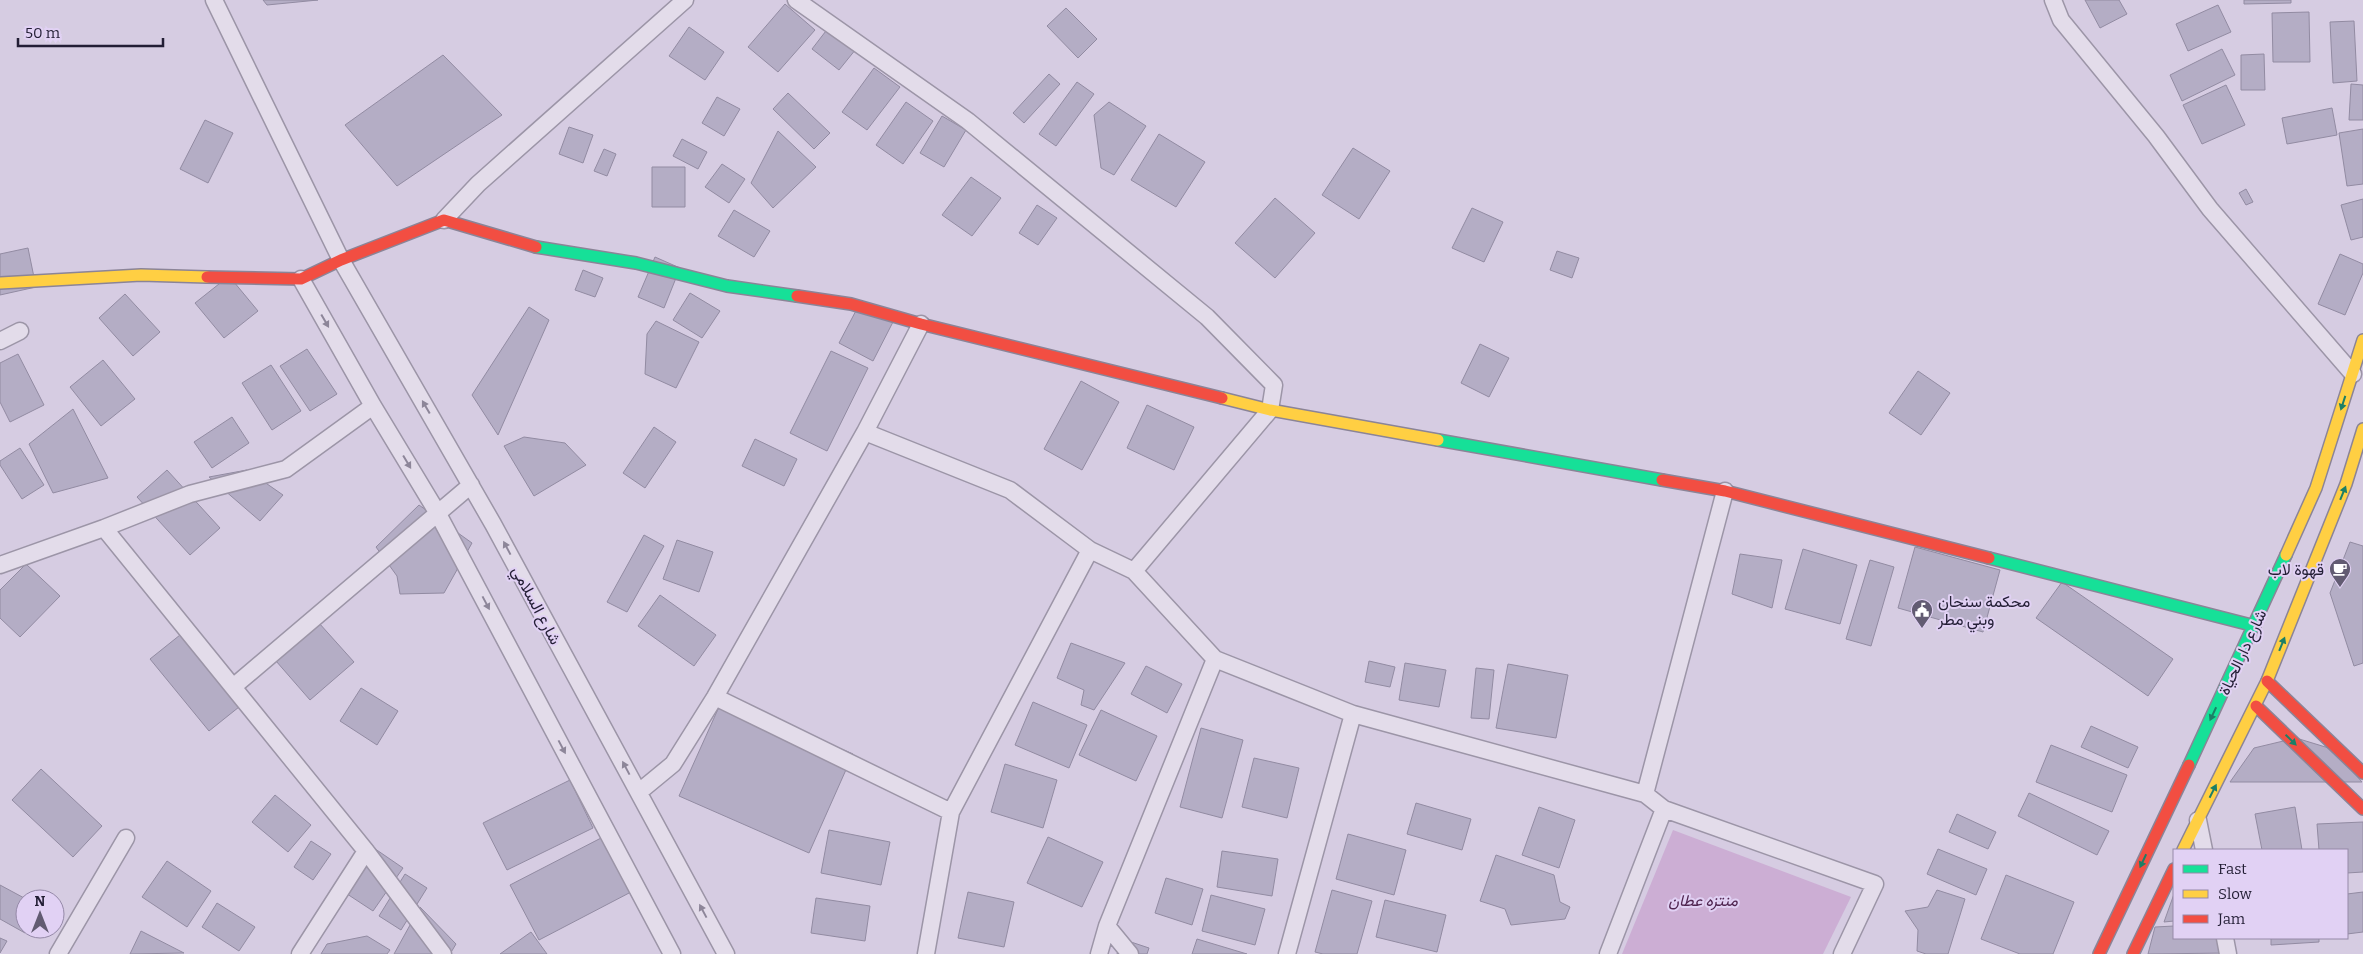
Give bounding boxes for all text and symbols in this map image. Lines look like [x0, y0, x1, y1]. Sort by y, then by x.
scale bar [18, 15, 162, 47]
text: 50 m [25, 24, 61, 42]
one-way arrow [321, 315, 330, 328]
one-way arrow [2339, 396, 2347, 411]
one-way arrow [422, 401, 431, 414]
one-way arrow [403, 455, 412, 468]
one-way arrow [2339, 486, 2347, 500]
one-way arrow [502, 542, 511, 555]
cafe icon: قهوة لاب [2328, 557, 2352, 588]
place label: قهوة لاب [2268, 560, 2324, 580]
street label: شارع السلامي [504, 563, 565, 650]
place label: محكمة سنحان وبني مطر [1937, 592, 2030, 633]
one-way arrow [482, 596, 490, 611]
public building icon: محكمة سنحان وبني مطر [1910, 598, 1934, 629]
street label: شارع دار الحياة [2214, 606, 2272, 699]
one-way arrow [2278, 637, 2286, 651]
one-way arrow [2209, 707, 2217, 721]
one-way arrow [2285, 734, 2297, 746]
one-way arrow [558, 740, 566, 754]
one-way arrow [622, 761, 630, 776]
one-way arrow [2209, 784, 2217, 798]
legend [2173, 849, 2348, 939]
one-way arrow [2139, 854, 2147, 868]
text: Fast [2218, 860, 2247, 878]
text: Slow [2218, 885, 2253, 903]
north arrow [15, 889, 65, 939]
park label: منتزه عطان [1668, 891, 1738, 911]
text: N [35, 893, 46, 910]
one-way arrow [699, 904, 707, 918]
text: Jam [2217, 910, 2246, 928]

